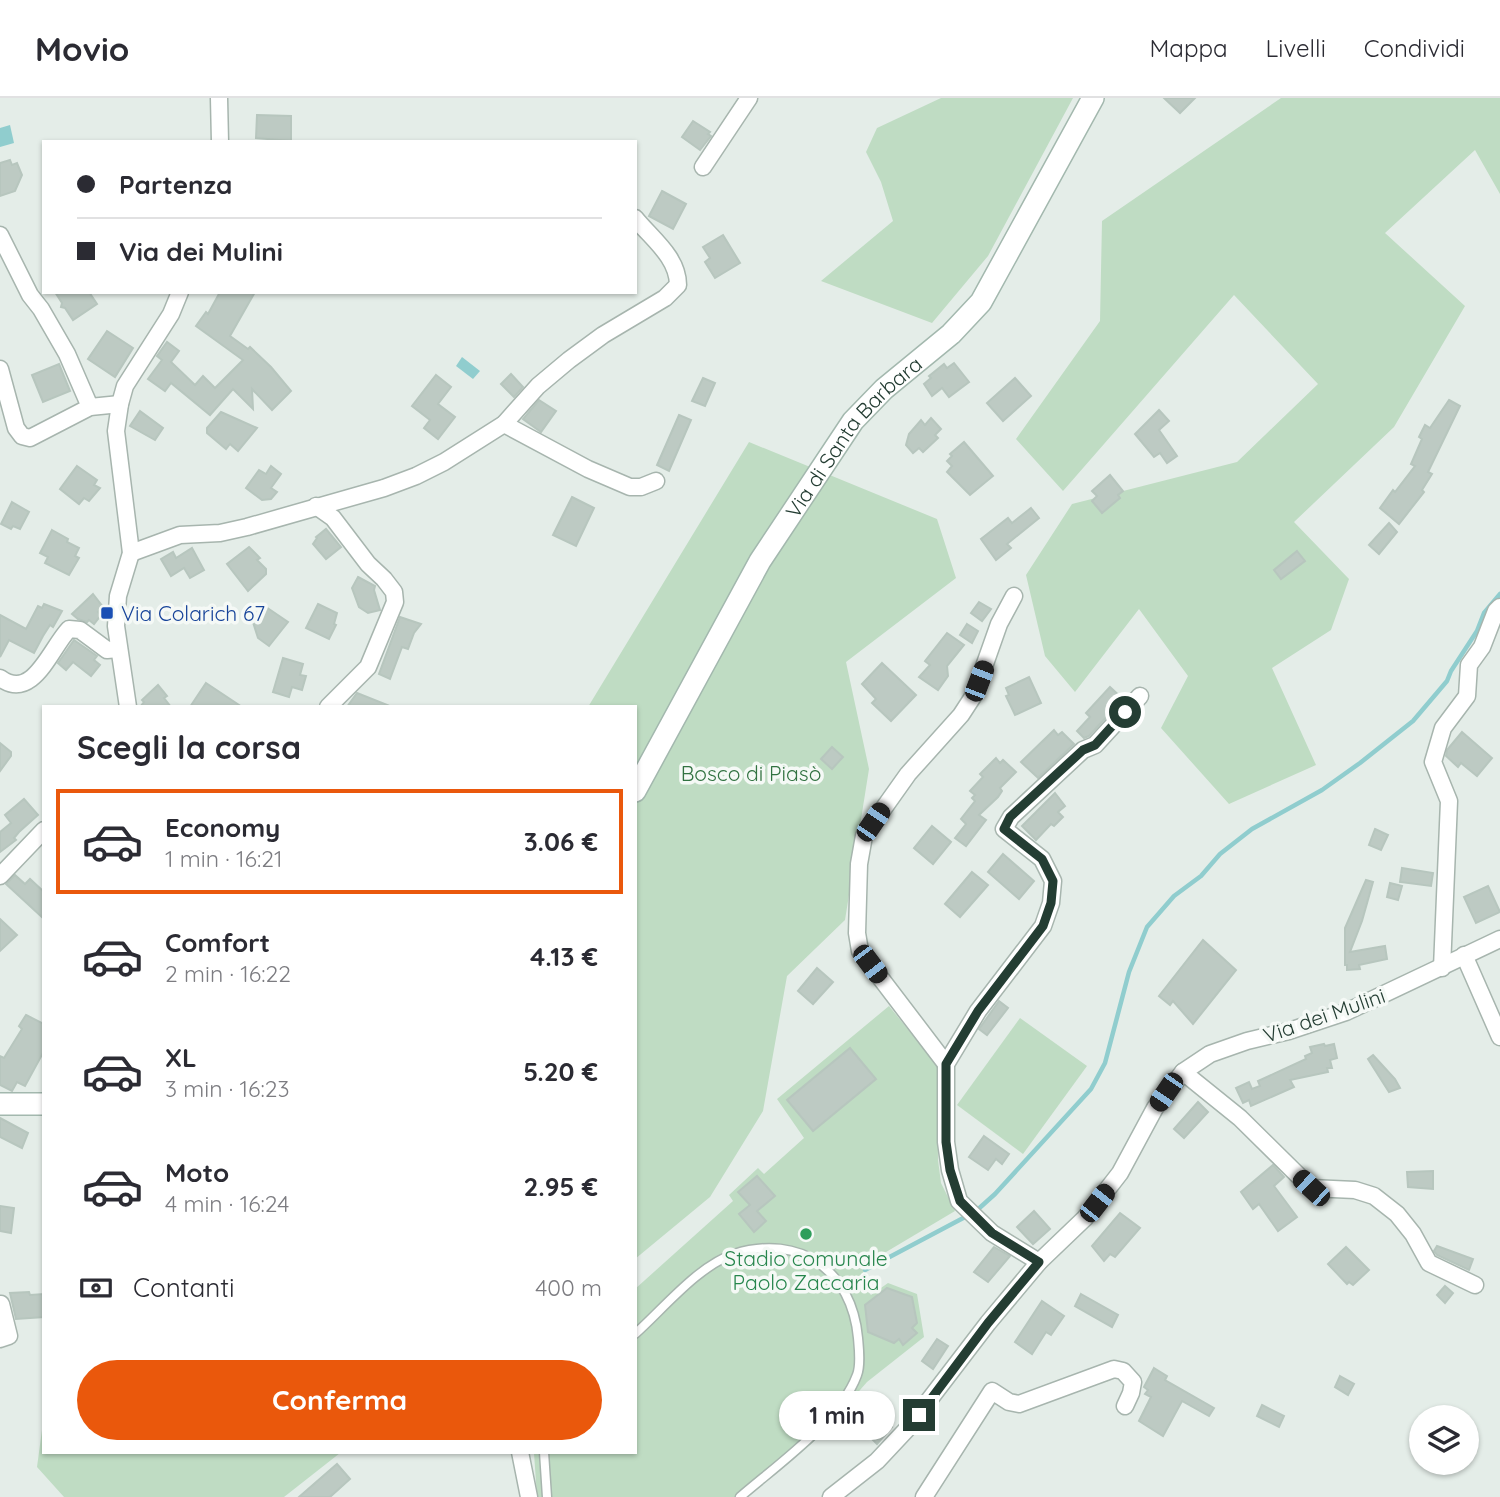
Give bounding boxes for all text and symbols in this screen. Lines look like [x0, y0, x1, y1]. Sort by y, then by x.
text: Movio [35, 28, 129, 69]
text: Mappa [1150, 33, 1228, 63]
text: Livelli [1266, 33, 1326, 63]
text: Condividi [1364, 33, 1465, 63]
text: Partenza [119, 168, 232, 201]
text: Via dei Mulini [119, 235, 283, 268]
street label: Via di Santa Barbara [780, 350, 927, 522]
place label: Via Colarich 67 [121, 600, 265, 626]
marker: Via Colarich 67 [99, 605, 115, 621]
car [962, 658, 997, 704]
route start [1109, 696, 1141, 728]
text: Scegli la corsa [77, 727, 301, 767]
park label: Bosco di Piasò [681, 760, 821, 786]
car [853, 799, 894, 845]
icon: car [81, 810, 144, 873]
text: Economy [165, 811, 280, 844]
text: 3.06 € [524, 825, 598, 858]
text: 1 min · 16:21 [165, 844, 282, 873]
icon: car [81, 925, 144, 988]
text: Comfort [165, 926, 270, 959]
text: 4.13 € [530, 940, 598, 973]
car [849, 941, 892, 987]
text: 2 min · 16:22 [165, 959, 291, 988]
street label: Via dei Mulini [1260, 982, 1388, 1048]
icon: car [81, 1040, 144, 1103]
text: XL [165, 1041, 197, 1074]
text: 5.20 € [523, 1055, 598, 1088]
car [1146, 1069, 1187, 1115]
text: 3 min · 16:23 [165, 1074, 290, 1103]
icon: car [81, 1155, 144, 1218]
text: Moto [165, 1156, 229, 1189]
car [1289, 1166, 1334, 1210]
text: 2.95 € [523, 1170, 598, 1203]
car [1076, 1180, 1119, 1226]
text: 4 min · 16:24 [165, 1189, 289, 1218]
marker: Stadio comunale Paolo Zaccaria [798, 1226, 814, 1242]
place label: Stadio comunale Paolo Zaccaria [724, 1245, 888, 1295]
icon: cash [77, 1269, 115, 1307]
text: Contanti [133, 1271, 235, 1304]
text: 400 m [535, 1273, 602, 1302]
button: Conferma [77, 1360, 602, 1440]
callout: 1 min [779, 1390, 894, 1440]
route end [903, 1399, 935, 1431]
text: 1 min [809, 1401, 865, 1430]
map controls [1409, 1405, 1479, 1475]
button: layers [1409, 1405, 1479, 1475]

